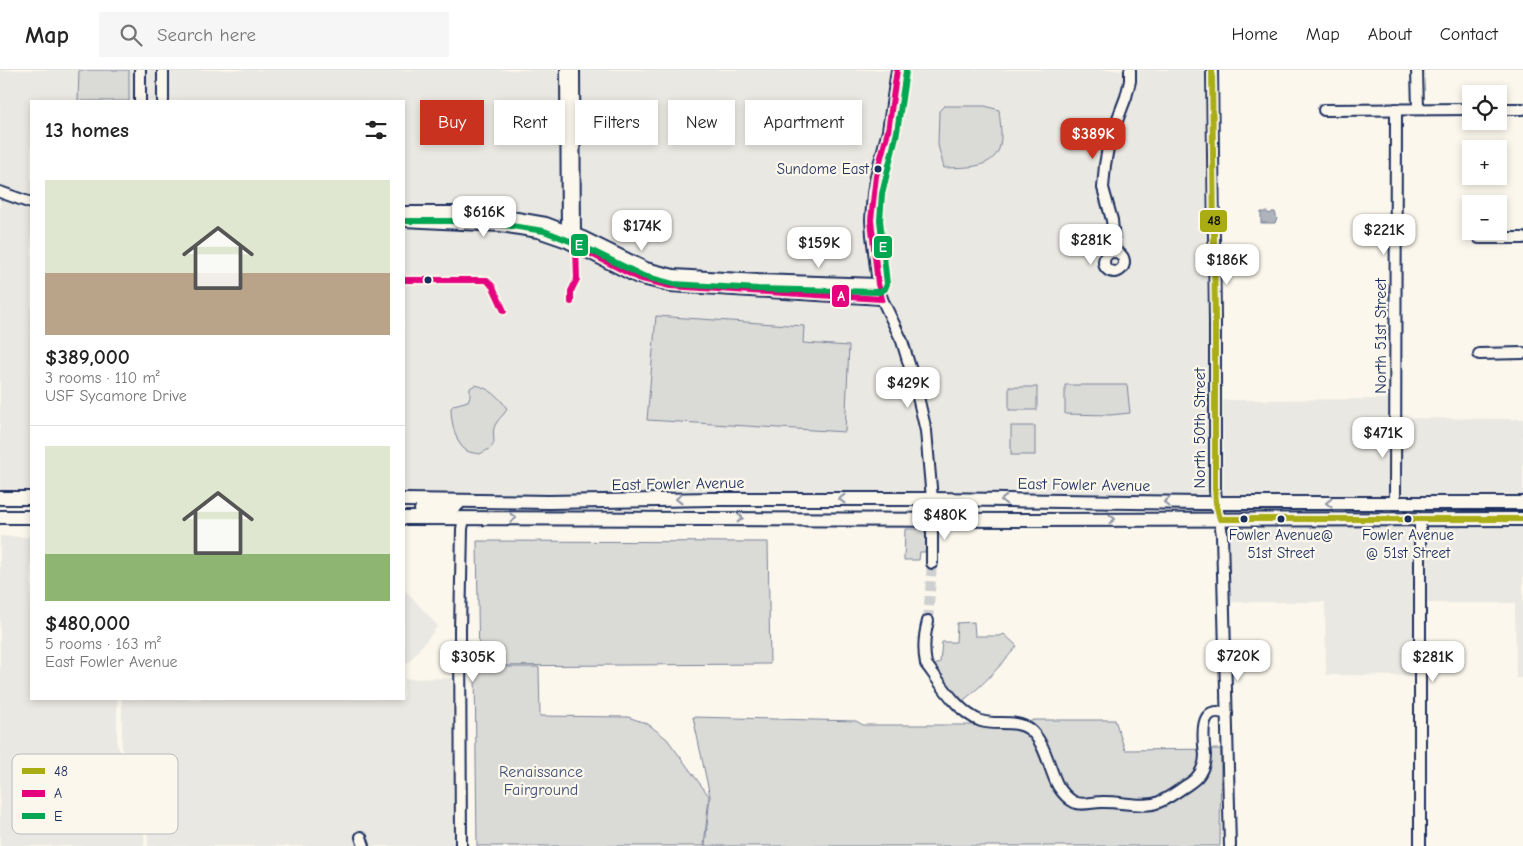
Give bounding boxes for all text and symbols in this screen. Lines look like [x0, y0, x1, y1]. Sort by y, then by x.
search box [99, 12, 449, 57]
text: Map [25, 21, 69, 49]
icon: search [117, 21, 145, 49]
text: Search here [157, 24, 256, 46]
text: Home [1231, 24, 1278, 45]
text: Map [1306, 24, 1340, 45]
text: About [1368, 24, 1412, 45]
text: Contact [1440, 24, 1498, 45]
map controls [1462, 85, 1507, 240]
button: locate [1462, 85, 1507, 130]
chip: Buy [420, 100, 484, 145]
chip: Rent [494, 100, 565, 145]
chip: Filters [575, 100, 658, 145]
chip: New [668, 100, 735, 145]
chip: Apartment [745, 100, 862, 145]
icon: filters [362, 116, 390, 144]
text: 13 homes [45, 118, 129, 142]
pin: $389K [1058, 118, 1128, 160]
text: $389K [1071, 125, 1115, 143]
button: + [1462, 140, 1507, 185]
place label: Sundome East [777, 160, 870, 178]
marker: Sundome East [873, 164, 883, 174]
button: − [1462, 195, 1507, 240]
pin: $616K [449, 196, 519, 238]
text: $616K [463, 203, 505, 221]
line badge: 48 [1199, 209, 1228, 233]
pin: $174K [607, 210, 677, 252]
text: 48 [1207, 212, 1221, 229]
icon: home [173, 213, 263, 303]
pin: $221K [1349, 214, 1419, 256]
text: $174K [623, 217, 661, 235]
text: $221K [1364, 221, 1404, 239]
pin: $281K [1056, 224, 1126, 266]
pin: $159K [784, 226, 854, 269]
text: $281K [1070, 231, 1112, 249]
line badge: E [570, 233, 589, 257]
text: $159K [798, 234, 840, 252]
line badge: E [873, 235, 893, 259]
text: E [575, 237, 584, 254]
text: E [879, 239, 888, 256]
pin: $186K [1192, 244, 1262, 286]
text: $186K [1206, 251, 1248, 269]
unlabelled marker [423, 275, 433, 285]
street label: North 51st Street [1372, 278, 1390, 394]
line badge: A [831, 284, 850, 308]
text: A [837, 288, 845, 305]
text: $389,000 [45, 345, 130, 369]
pin: $429K [873, 366, 943, 409]
street label: North 50th Street [1191, 367, 1209, 488]
text: 3 rooms · 110 m² [45, 369, 160, 387]
text: $429K [887, 374, 929, 392]
text: USF Sycamore Drive [45, 387, 187, 405]
pin: $471K [1348, 416, 1418, 459]
text: $471K [1363, 424, 1403, 442]
street label: East Fowler Avenue [612, 474, 744, 494]
street label: East Fowler Avenue [1018, 475, 1150, 495]
icon: home [173, 478, 263, 568]
one-way arrow [675, 494, 683, 505]
one-way arrow [838, 494, 846, 504]
one-way arrow [1000, 495, 1008, 505]
one-way arrow [1163, 497, 1170, 507]
pin: $480K [910, 498, 980, 541]
one-way arrow [1325, 498, 1332, 508]
text: $480K [923, 506, 967, 524]
one-way arrow [510, 513, 517, 523]
one-way arrow [737, 513, 745, 523]
one-way arrow [1108, 514, 1116, 524]
unlabelled marker [1239, 514, 1249, 524]
marker: Fowler Avenue@ 51st Street [1276, 514, 1286, 524]
marker: Fowler Avenue @ 51st Street [1403, 514, 1413, 524]
place label: Fowler Avenue@ 51st Street [1229, 526, 1333, 562]
place label: Fowler Avenue @ 51st Street [1362, 526, 1454, 562]
text: $480,000 [45, 611, 130, 635]
text: 5 rooms · 163 m² [45, 635, 161, 653]
pin: $305K [438, 640, 508, 683]
pin: $720K [1203, 640, 1273, 682]
pin: $281K [1398, 640, 1468, 683]
text: $720K [1217, 647, 1259, 665]
text: $305K [451, 648, 495, 666]
text: $281K [1412, 648, 1454, 666]
text: East Fowler Avenue [45, 653, 178, 671]
legend [12, 754, 178, 834]
text: 48 [54, 763, 68, 780]
park label: Renaissance Fairground [499, 763, 583, 799]
text: A [54, 785, 62, 802]
text: E [54, 808, 62, 825]

